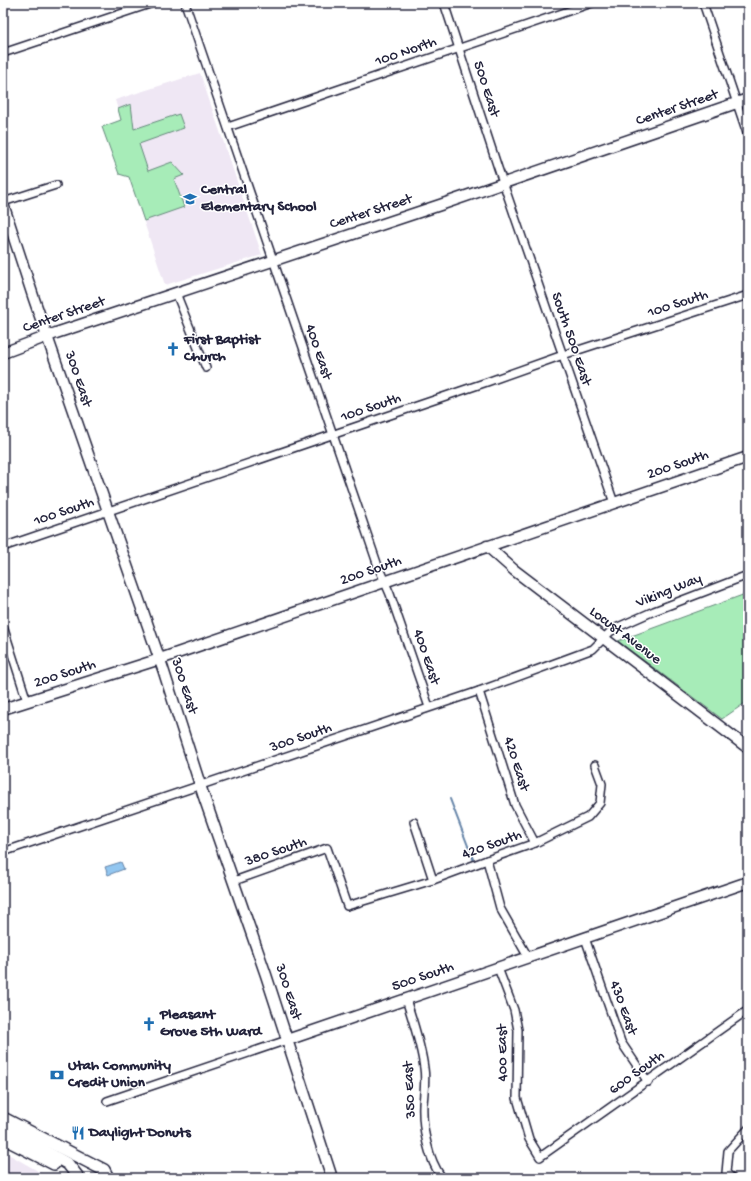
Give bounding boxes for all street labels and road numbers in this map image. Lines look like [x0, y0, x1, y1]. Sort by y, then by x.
street label: 100 North [372, 33, 439, 71]
street label: 500 East [469, 59, 504, 121]
street label: Center Street [634, 85, 722, 130]
street label: Center Street [327, 190, 416, 234]
street label: 100 South [644, 286, 711, 323]
street label: South 500 East [547, 290, 596, 390]
street label: Center Street [21, 292, 109, 337]
street label: 400 East [300, 322, 336, 384]
street label: 300 East [60, 348, 97, 411]
street label: 100 South [338, 389, 404, 427]
street label: 200 South [645, 446, 711, 484]
street label: 100 South [31, 493, 97, 531]
street label: 200 South [338, 552, 404, 590]
street label: Viking Way [633, 569, 705, 613]
street label: Locust Avenue [585, 603, 665, 669]
street label: 400 East [408, 627, 444, 689]
street label: 300 East [166, 655, 202, 718]
street label: 200 South [32, 656, 98, 692]
street label: 300 South [267, 719, 334, 757]
street label: 420 East [499, 735, 534, 795]
street label: 420 South [460, 826, 524, 864]
street label: 380 South [242, 833, 309, 871]
street label: 500 South [390, 958, 456, 996]
street label: 300 East [270, 961, 306, 1024]
street label: 430 East [605, 978, 642, 1039]
street label: 400 East [493, 1022, 512, 1082]
street label: 600 South [606, 1047, 668, 1099]
street label: 350 East [399, 1059, 421, 1120]

